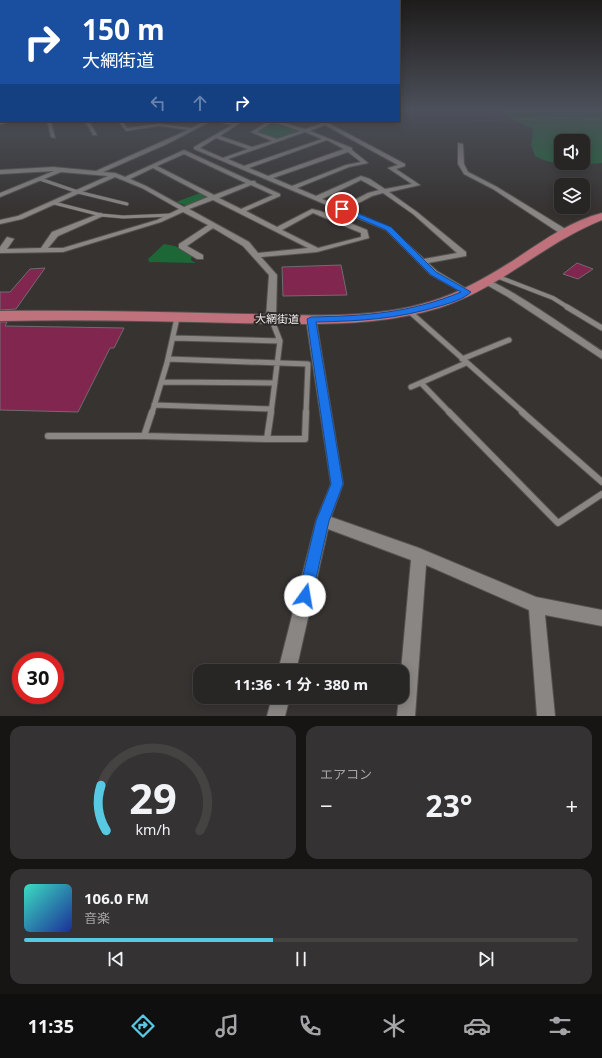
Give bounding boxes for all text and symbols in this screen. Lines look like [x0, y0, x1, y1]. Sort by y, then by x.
text: 150 m [82, 10, 165, 48]
icon: right [16, 16, 68, 68]
text: 大網街道 [82, 48, 154, 72]
icon: left [147, 92, 169, 114]
icon: ahead [189, 92, 211, 114]
icon: right [231, 92, 253, 114]
map controls [554, 134, 590, 214]
button: sound [554, 134, 590, 170]
button: layers [554, 178, 590, 214]
pin [325, 192, 359, 226]
icon: arrive [331, 198, 353, 220]
street label: 大網街道 [255, 311, 299, 326]
position arrow [284, 575, 326, 617]
speed limit sign: 30 [12, 652, 64, 704]
text: 11:36 · 1 分 · 380 m [234, 674, 368, 694]
text: エアコン [320, 765, 372, 783]
text: 29 [129, 769, 177, 825]
text: 23° [425, 785, 473, 826]
text: − [320, 790, 333, 820]
text: + [565, 790, 578, 820]
text: km/h [135, 819, 171, 838]
text: 106.0 FM [84, 888, 149, 908]
text: 音楽 [84, 909, 110, 927]
icon: previous [105, 948, 127, 970]
icon: pause [290, 948, 312, 970]
icon: next [475, 948, 497, 970]
icon: directions [129, 1012, 157, 1040]
icon: music [213, 1012, 241, 1040]
icon: phone [296, 1012, 324, 1040]
icon: climate [380, 1012, 408, 1040]
icon: car [463, 1012, 491, 1040]
icon: filters [546, 1012, 574, 1040]
text: 11:35 [28, 1014, 74, 1038]

